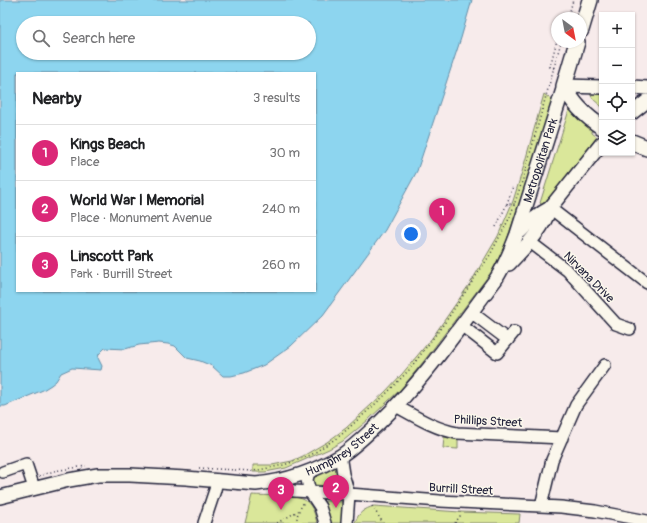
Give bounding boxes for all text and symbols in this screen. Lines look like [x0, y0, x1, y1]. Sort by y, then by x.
north arrow [551, 12, 587, 48]
map controls [599, 12, 635, 156]
button: + [599, 12, 635, 48]
search box [16, 16, 316, 60]
icon: search [30, 27, 52, 49]
text: Search here [62, 29, 135, 48]
button: − [599, 48, 635, 84]
button: locate [599, 84, 635, 120]
text: Nearby [32, 88, 81, 109]
text: 3 results [253, 90, 300, 106]
street label: Metropolitan Park [520, 116, 561, 205]
button: layers [599, 120, 635, 156]
text: Kings Beach [70, 135, 145, 154]
text: 1 [42, 145, 48, 161]
text: 30 m [270, 145, 300, 161]
text: Place [70, 154, 99, 170]
text: World War I Memorial [70, 191, 204, 210]
pin: 1 [429, 198, 455, 231]
text: 2 [41, 201, 49, 217]
text: 240 m [262, 201, 300, 217]
text: Place · Monument Avenue [70, 210, 212, 226]
your location [401, 224, 421, 244]
text: Linscott Park [70, 247, 153, 266]
street label: Nirvana Drive [560, 249, 617, 306]
text: 3 [41, 257, 49, 273]
text: 260 m [262, 257, 300, 273]
text: Park · Burrill Street [70, 266, 172, 282]
street label: Phillips Street [453, 412, 523, 431]
street label: Humphrey Street [303, 420, 382, 480]
pin: 2 [323, 475, 349, 508]
pin: 3 [268, 477, 294, 510]
street label: Burrill Street [428, 480, 494, 499]

